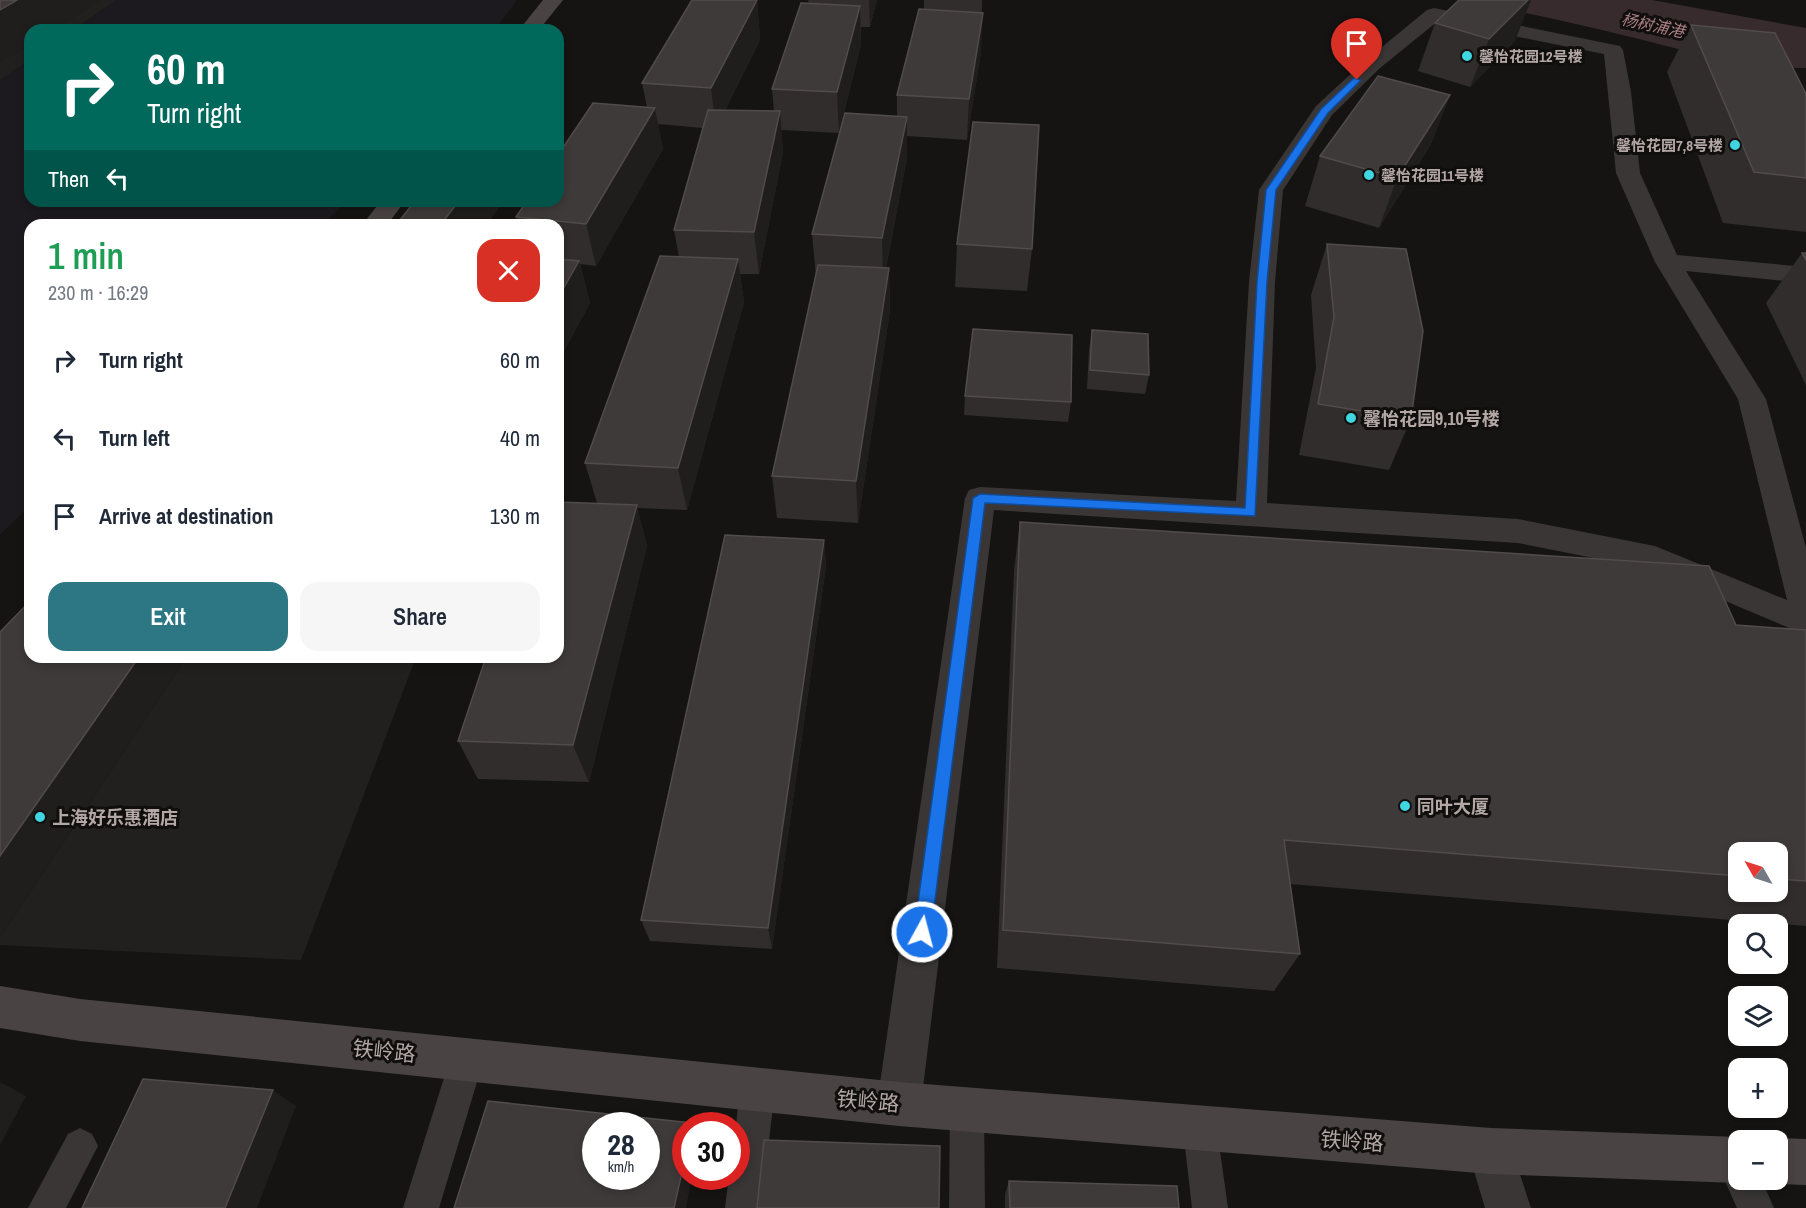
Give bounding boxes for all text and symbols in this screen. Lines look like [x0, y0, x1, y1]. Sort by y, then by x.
water label: 杨树浦港 [1619, 8, 1689, 43]
pin [1331, 18, 1382, 80]
icon: arrive [1340, 27, 1373, 60]
text: 60 m [147, 41, 226, 97]
place label: 馨怡花园12号楼 [1479, 46, 1583, 67]
icon: right [48, 48, 126, 126]
marker: 馨怡花园12号楼 [1460, 49, 1474, 63]
text: Turn right [147, 95, 241, 131]
place label: 馨怡花园7,8号楼 [1616, 135, 1723, 156]
marker: 馨怡花园7,8号楼 [1728, 138, 1742, 152]
icon: left [101, 162, 134, 195]
text: Then [48, 164, 89, 194]
place label: 馨怡花园11号楼 [1381, 165, 1484, 186]
marker: 馨怡花园11号楼 [1362, 168, 1376, 182]
text: 1 min [48, 232, 124, 280]
button: close [477, 239, 540, 302]
text: 230 m · 16:29 [48, 279, 148, 306]
icon: right [48, 344, 81, 377]
text: Turn right [99, 345, 183, 375]
text: 60 m [500, 345, 540, 375]
place label: 馨怡花园9,10号楼 [1363, 406, 1500, 431]
marker: 馨怡花园9,10号楼 [1344, 411, 1358, 425]
icon: left [48, 422, 81, 455]
text: Turn left [99, 423, 170, 453]
text: 40 m [500, 423, 540, 453]
icon: arrive [48, 500, 81, 533]
text: Arrive at destination [99, 501, 273, 531]
text: 130 m [490, 501, 540, 531]
button: Exit [48, 582, 288, 651]
button: Share [300, 582, 540, 651]
place label: 同叶大厦 [1417, 794, 1489, 819]
marker: 同叶大厦 [1398, 799, 1412, 813]
place label: 上海好乐惠酒店 [52, 805, 178, 830]
marker: 上海好乐惠酒店 [33, 810, 47, 824]
north arrow [1728, 842, 1788, 902]
map controls [1728, 842, 1788, 1190]
position arrow [890, 900, 954, 964]
button: search [1728, 914, 1788, 974]
button: layers [1728, 986, 1788, 1046]
street label: 铁岭路 [351, 1033, 417, 1069]
button: + [1728, 1058, 1788, 1118]
street label: 铁岭路 [835, 1084, 901, 1118]
speed limit sign: 30 [672, 1112, 750, 1190]
text: 28 [607, 1124, 635, 1164]
street label: 铁岭路 [1320, 1124, 1384, 1158]
button: − [1728, 1130, 1788, 1190]
text: km/h [608, 1156, 634, 1177]

